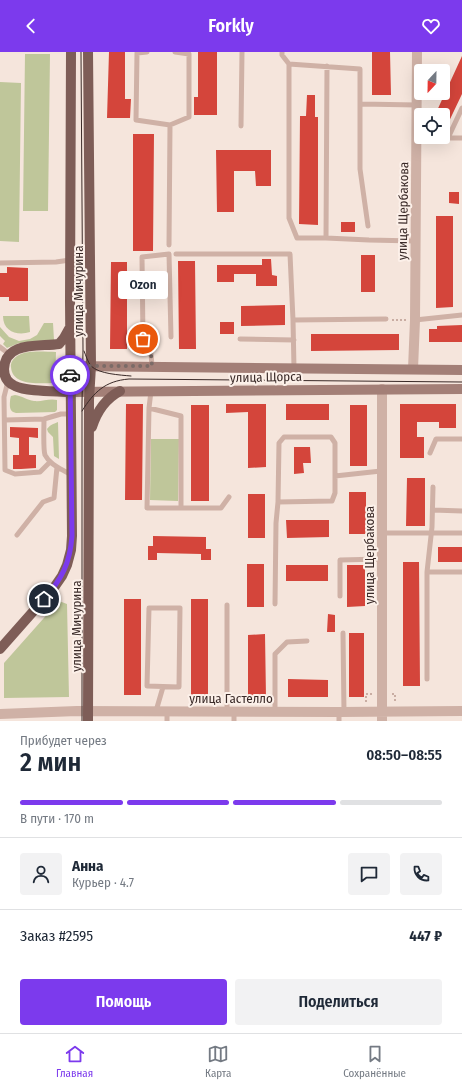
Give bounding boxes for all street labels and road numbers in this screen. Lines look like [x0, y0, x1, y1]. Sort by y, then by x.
street label: улица Щербакова [395, 162, 411, 260]
street label: улица Мичурина [71, 245, 86, 337]
street label: улица Щорса [230, 369, 302, 385]
street label: улица Щербакова [362, 506, 377, 604]
street label: улица Мичурина [69, 580, 84, 672]
street label: улица Гастелло [189, 691, 273, 706]

